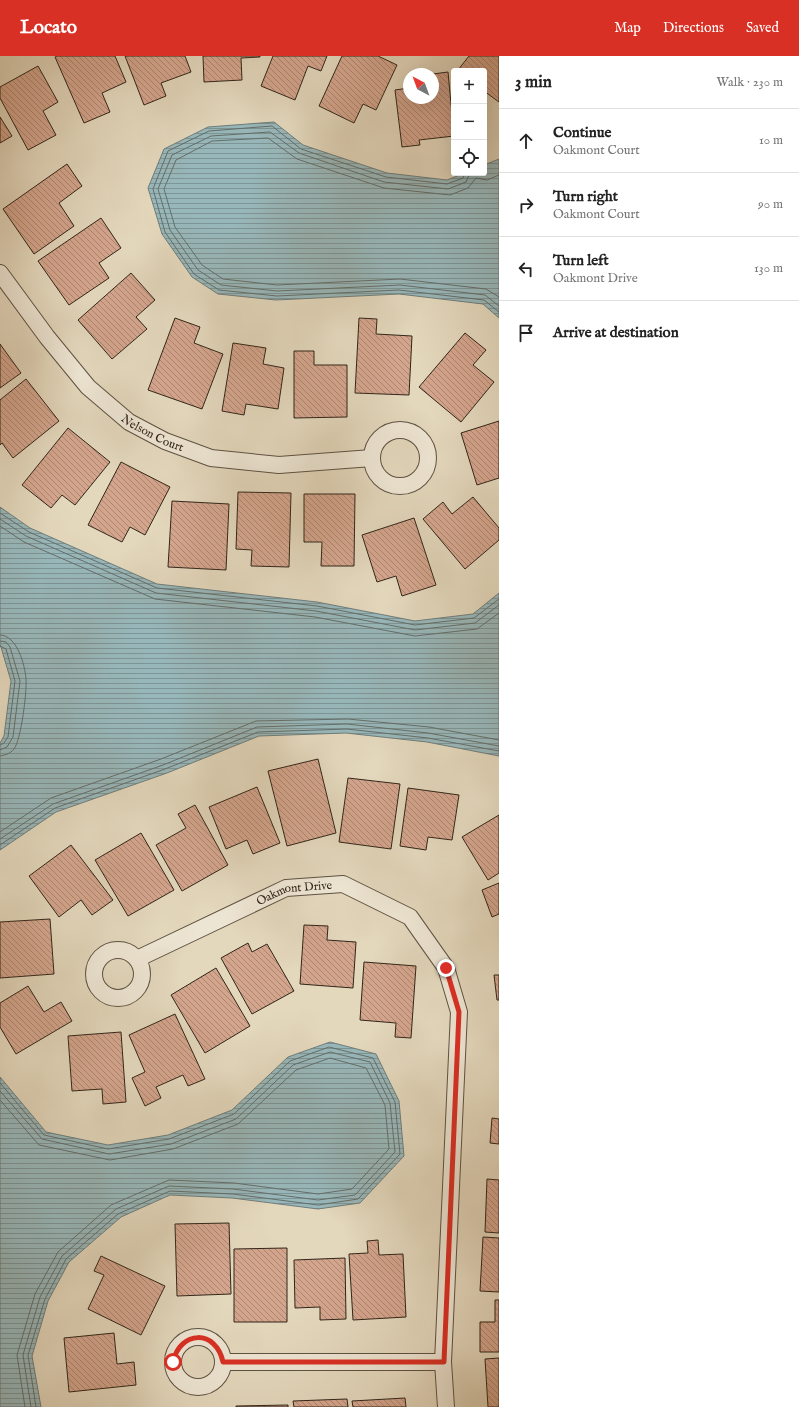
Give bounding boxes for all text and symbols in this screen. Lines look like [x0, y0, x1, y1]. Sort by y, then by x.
text: Locato [20, 16, 77, 40]
text: Map [614, 19, 641, 37]
text: Directions [663, 19, 724, 37]
text: Saved [746, 19, 779, 37]
north arrow [403, 68, 439, 104]
map controls [451, 68, 487, 176]
button: + [451, 68, 487, 104]
text: 3 min [515, 72, 552, 93]
text: Walk · 230 m [717, 74, 783, 91]
button: − [451, 104, 487, 140]
text: Continue [553, 123, 611, 142]
icon: ahead [515, 130, 537, 152]
text: 10 m [759, 132, 783, 149]
button: locate [451, 140, 487, 176]
text: Oakmont Court [553, 142, 640, 159]
text: Turn right [553, 187, 618, 206]
icon: right [515, 194, 537, 216]
text: 90 m [758, 196, 783, 213]
text: Oakmont Court [553, 206, 640, 223]
text: Turn left [553, 251, 609, 270]
icon: left [515, 258, 537, 280]
text: 130 m [754, 260, 783, 277]
text: Oakmont Drive [553, 270, 638, 287]
icon: arrive [515, 322, 537, 344]
text: Arrive at destination [553, 323, 679, 342]
street label: Nelson Court [118, 411, 186, 455]
street label: Oakmont Drive [254, 877, 333, 909]
route end [437, 959, 455, 977]
route start [164, 1353, 182, 1371]

